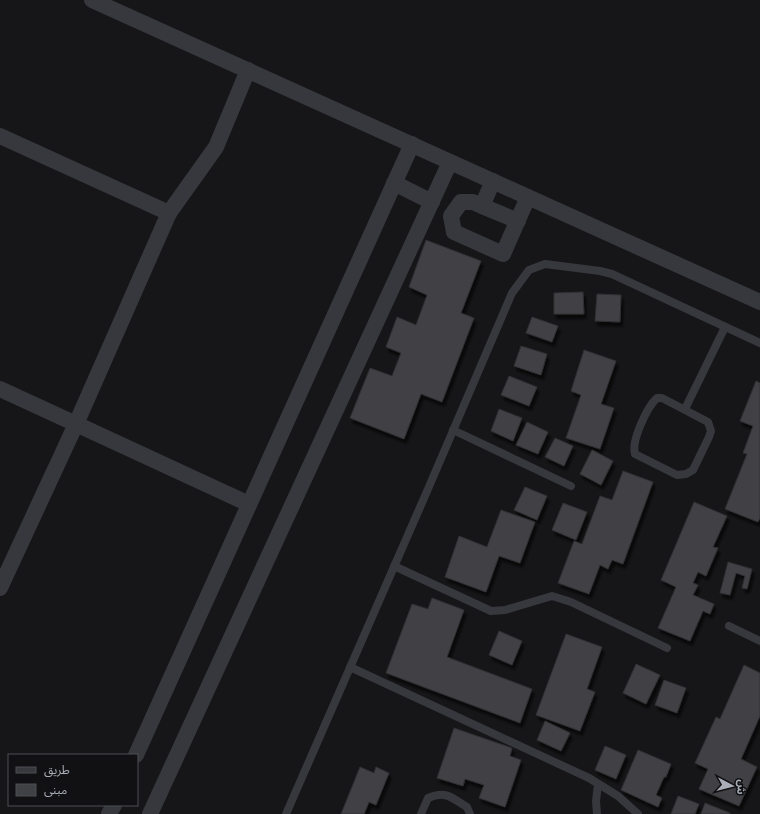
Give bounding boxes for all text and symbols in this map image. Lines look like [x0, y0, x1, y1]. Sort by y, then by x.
legend [8, 754, 138, 806]
text: طريق [44, 763, 70, 778]
north arrow [712, 766, 752, 806]
text: ش [734, 779, 749, 795]
text: مبنى [44, 783, 67, 797]

